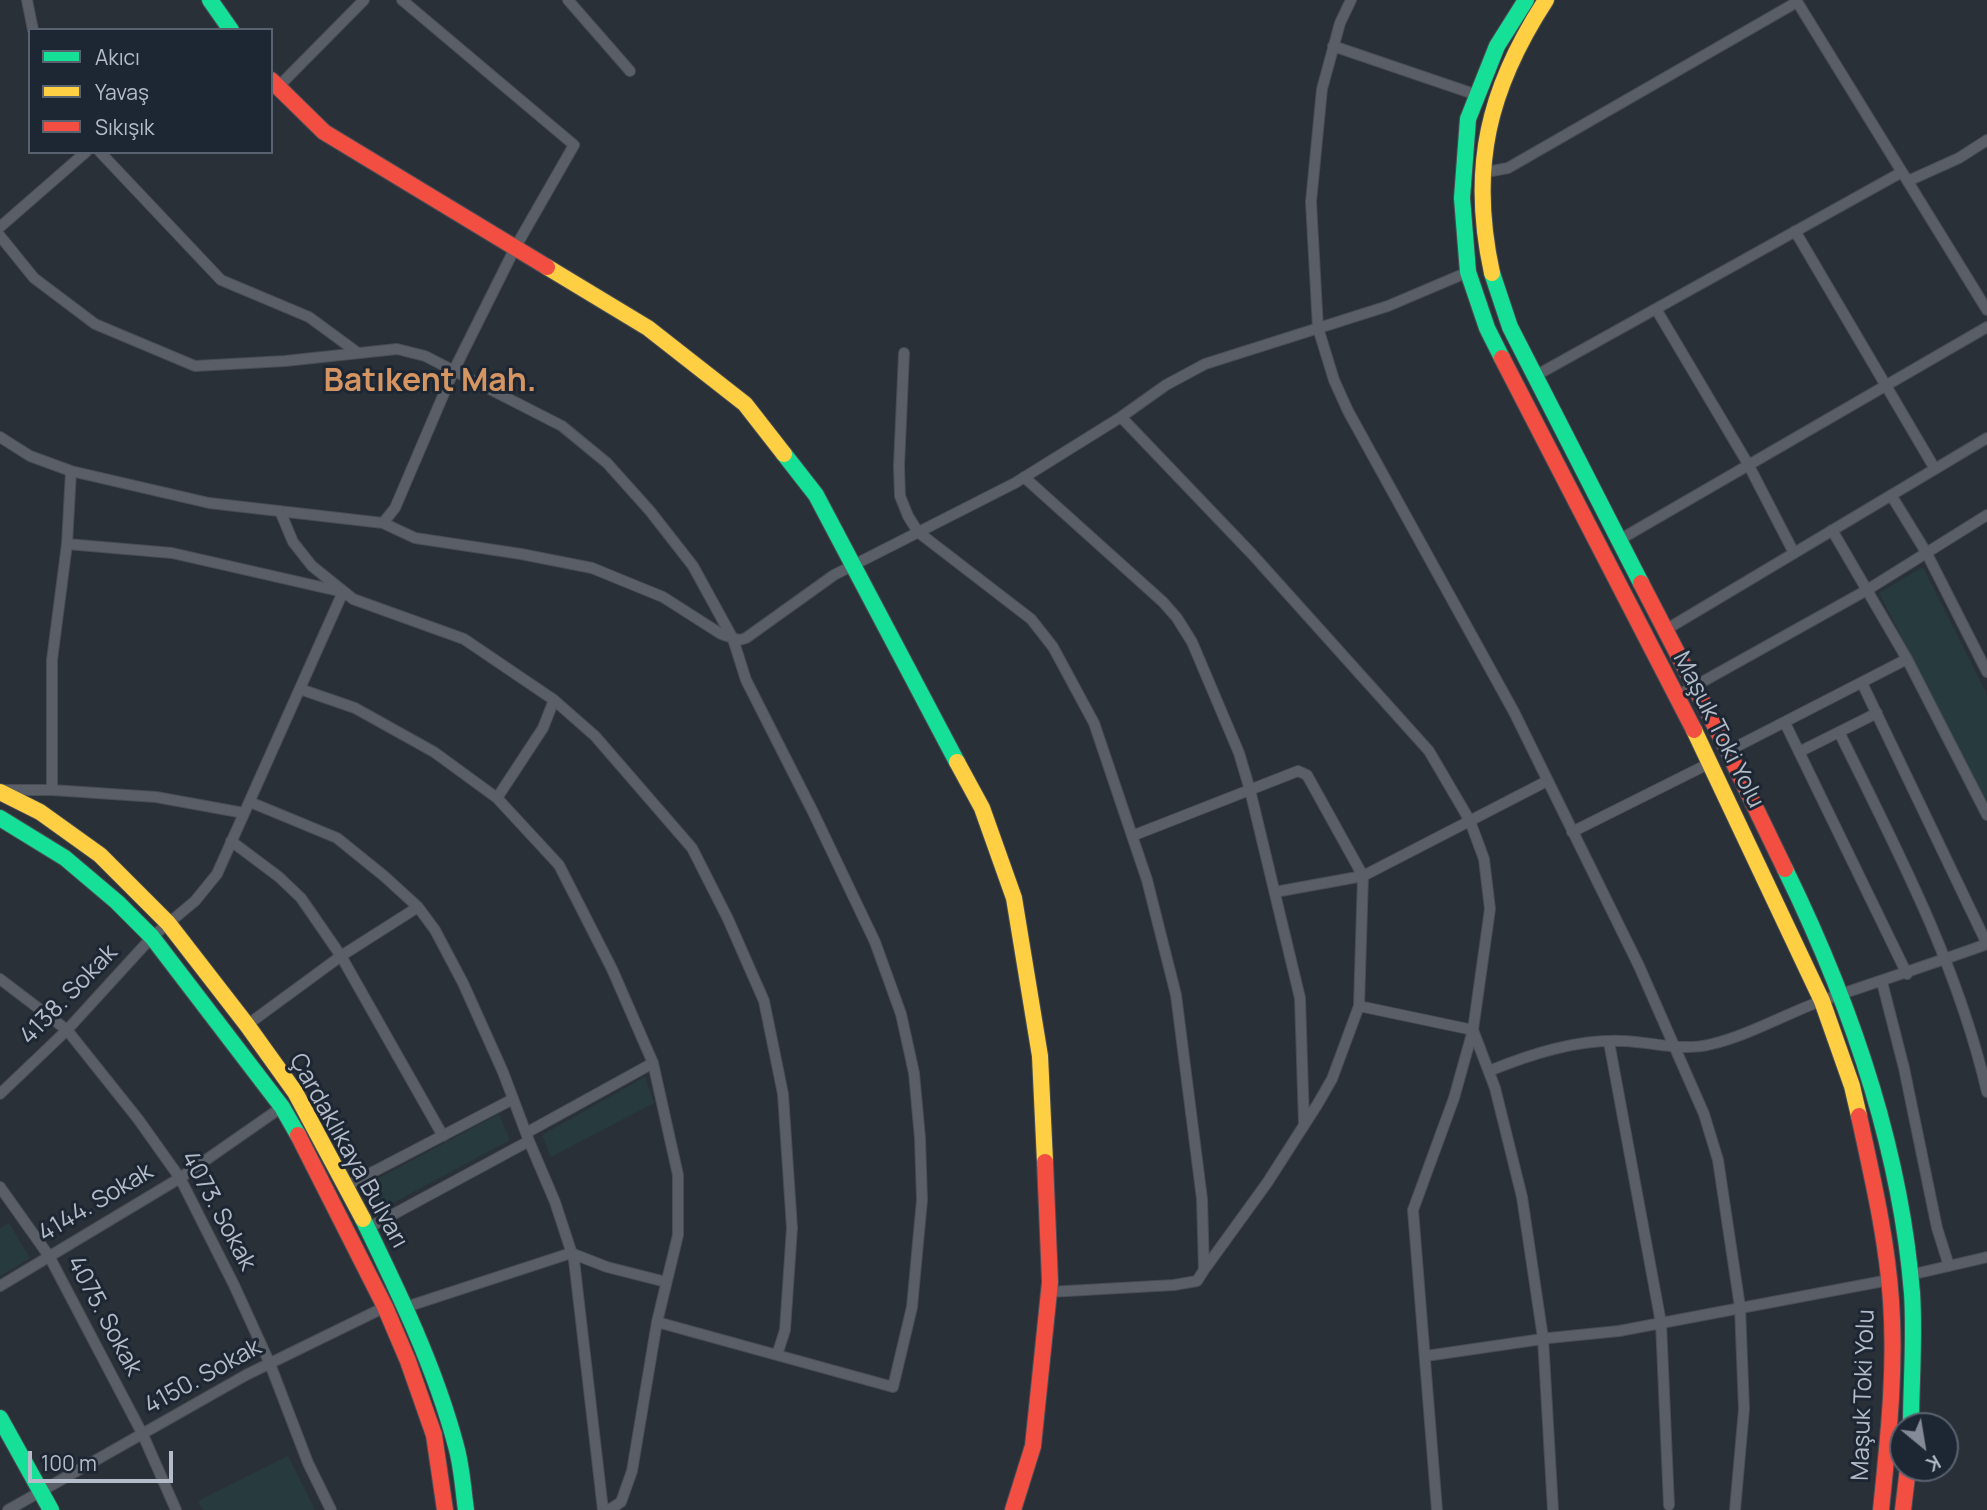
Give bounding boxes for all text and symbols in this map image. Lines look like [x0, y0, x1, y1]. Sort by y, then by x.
legend [28, 28, 273, 154]
text: Akıcı [95, 43, 140, 71]
text: Yavaş [95, 78, 149, 106]
text: Sıkışık [95, 113, 155, 141]
district label: Batıkent Mah. [324, 363, 536, 401]
street label: Maşuk Toki Yolu [1666, 647, 1770, 813]
street label: 4138. Sokak [14, 939, 124, 1051]
street label: Çardaklıkaya Bulvarı [283, 1049, 413, 1253]
street label: 4073. Sokak [175, 1146, 261, 1276]
street label: 4144. Sokak [33, 1158, 159, 1248]
street label: 4075. Sokak [60, 1251, 148, 1381]
street label: Maşuk Toki Yolu [1847, 1309, 1881, 1481]
street label: 4150. Sokak [140, 1333, 266, 1421]
north arrow [1889, 1412, 1959, 1482]
scale bar [32, 1436, 177, 1480]
text: 100 m [41, 1449, 97, 1477]
text: K [1922, 1449, 1945, 1478]

